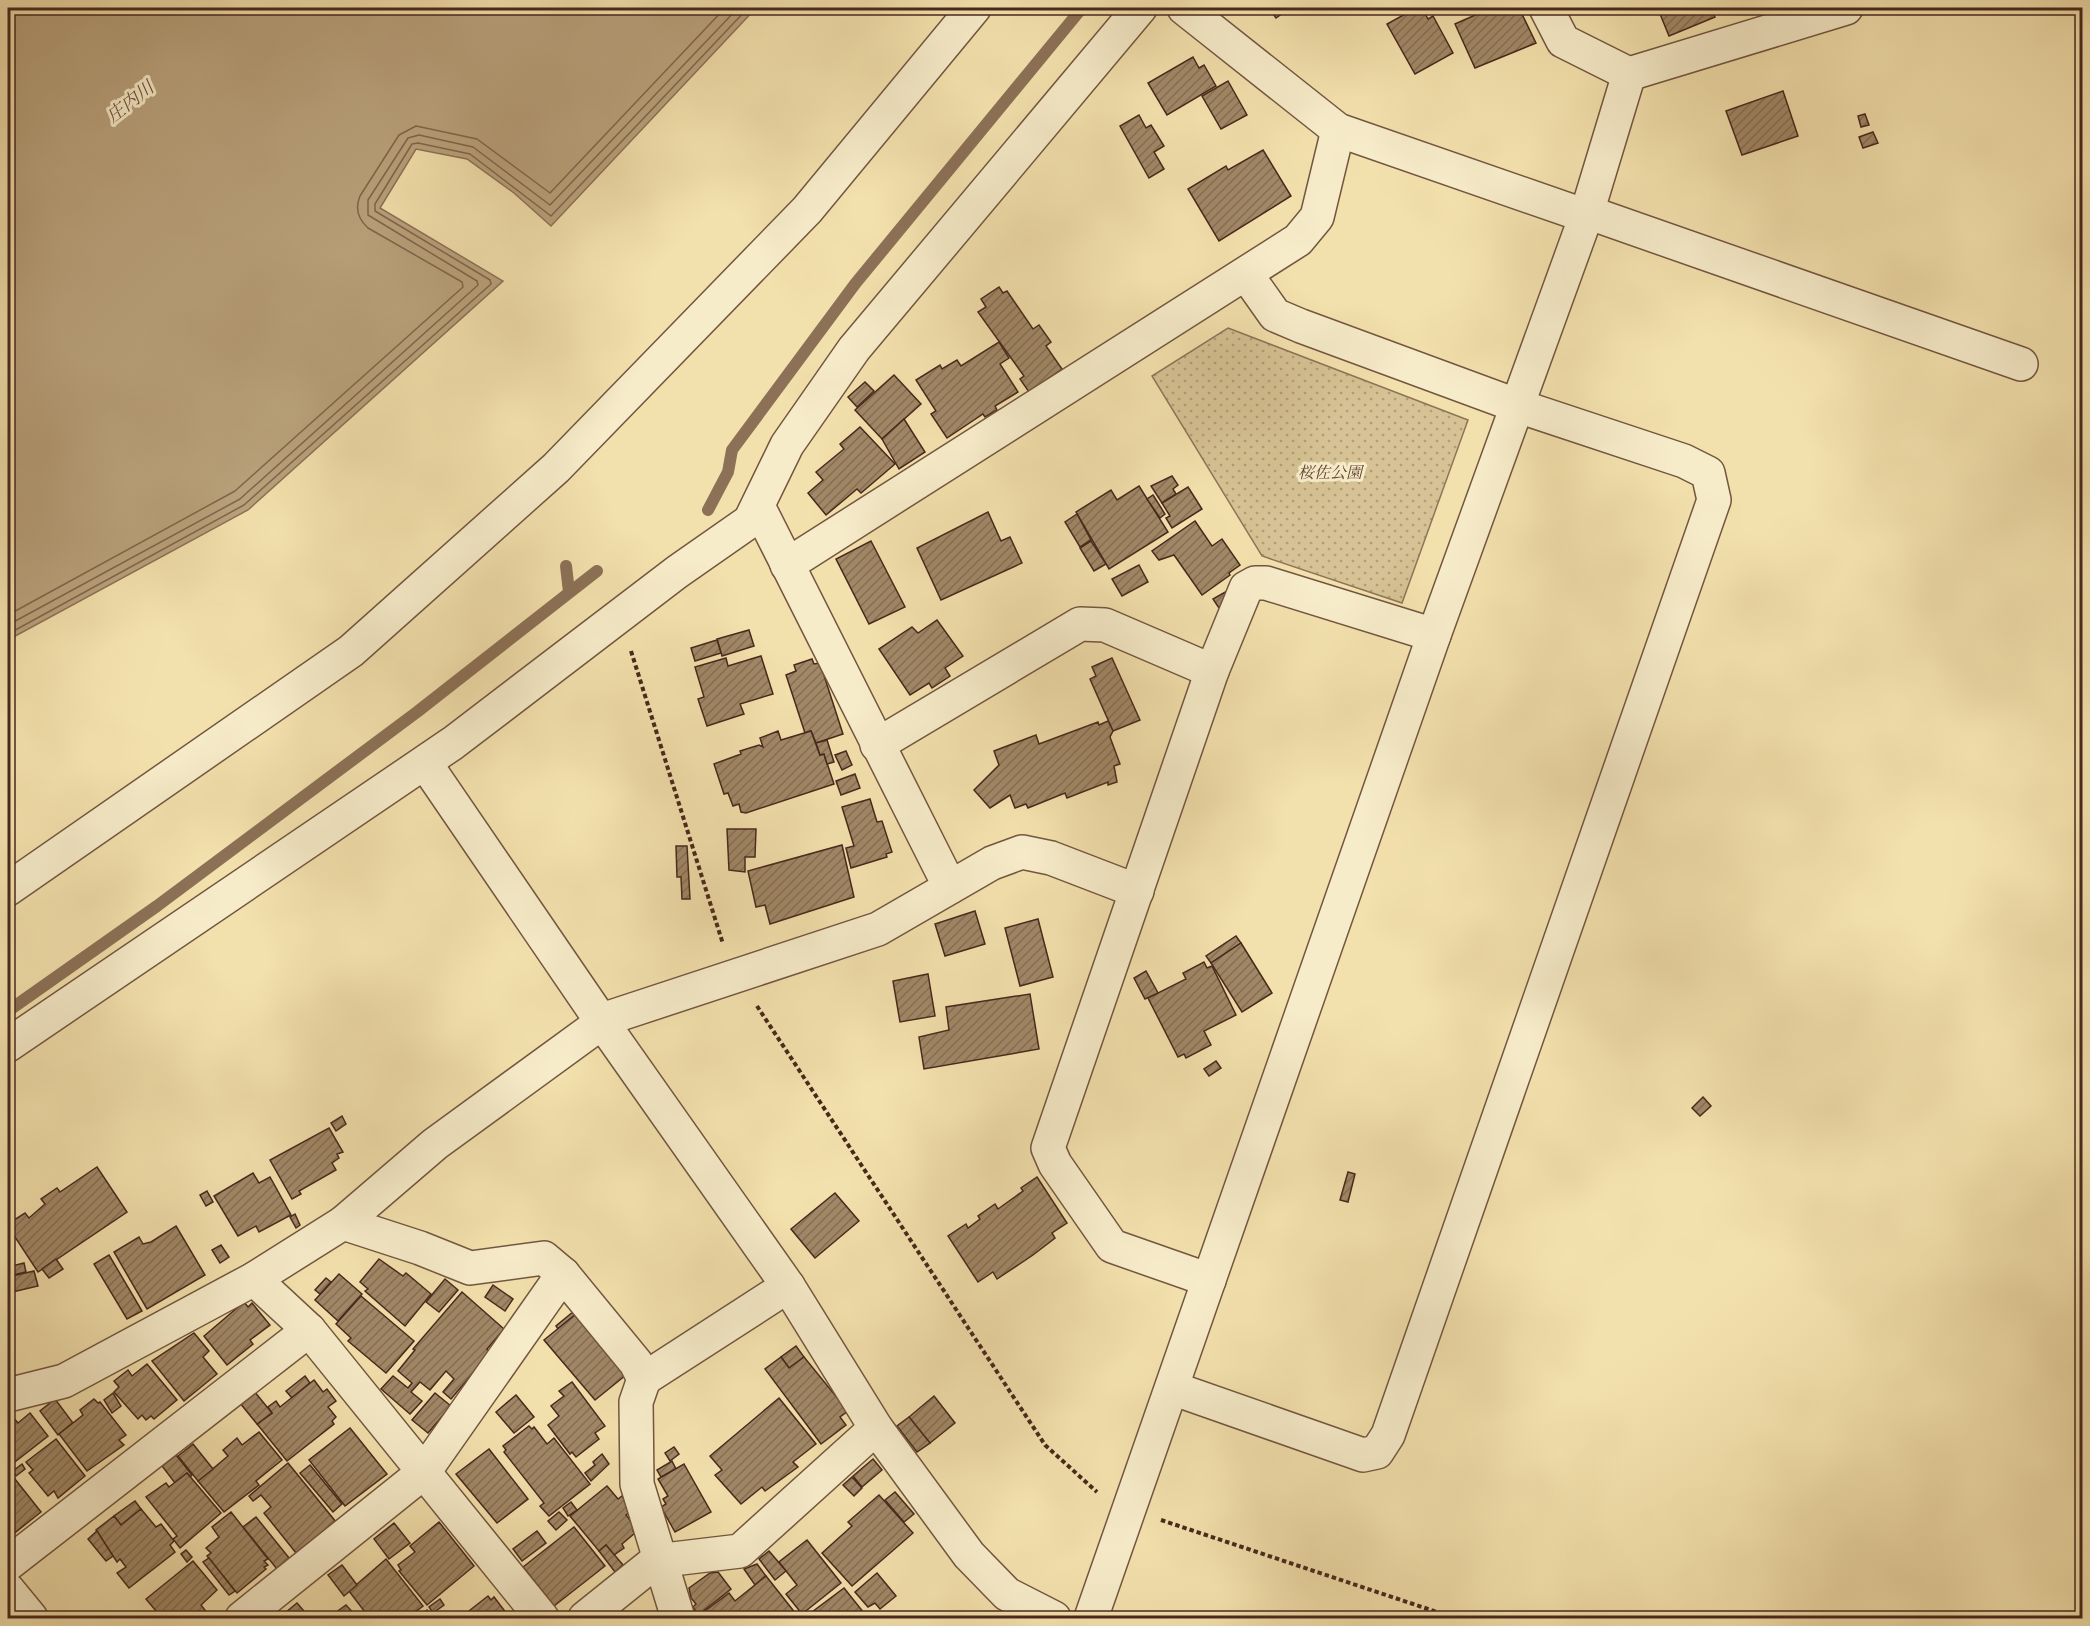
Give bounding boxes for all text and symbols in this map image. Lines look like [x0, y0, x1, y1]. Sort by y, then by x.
water label: 庄内川 [102, 75, 162, 129]
park label: 桜佐公園 [1298, 463, 1365, 485]

